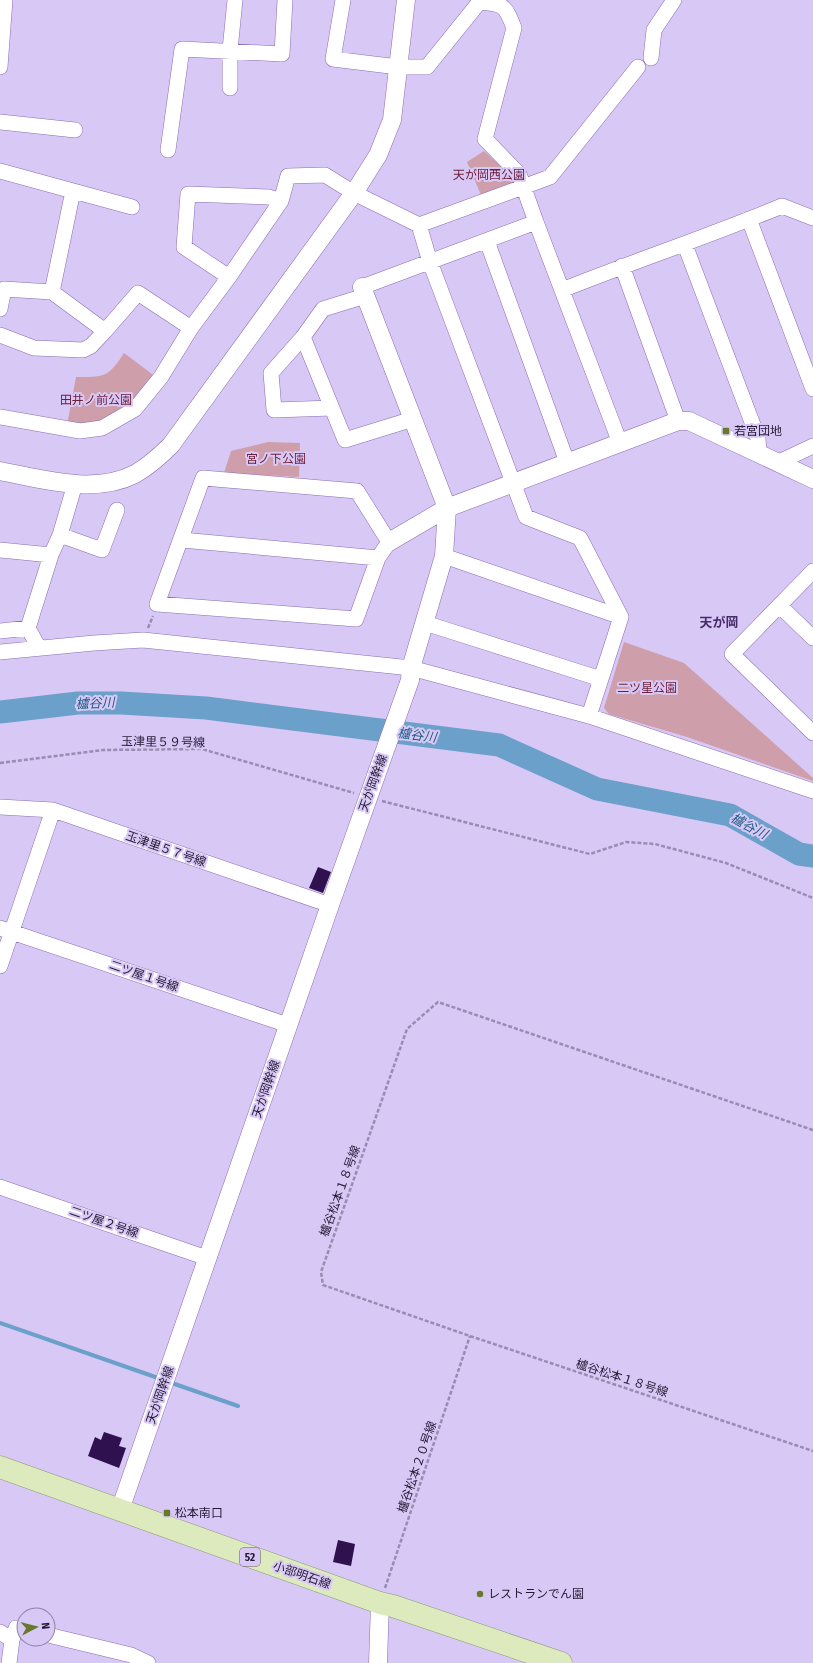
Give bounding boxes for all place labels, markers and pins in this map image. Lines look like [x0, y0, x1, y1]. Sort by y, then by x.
place label: 若宮団地 [734, 424, 782, 438]
marker: 若宮団地 [721, 426, 731, 436]
place label: 松本南口 [175, 1506, 223, 1520]
marker: 松本南口 [162, 1508, 172, 1518]
place label: レストランでん園 [488, 1587, 584, 1601]
marker: レストランでん園 [475, 1589, 485, 1599]

